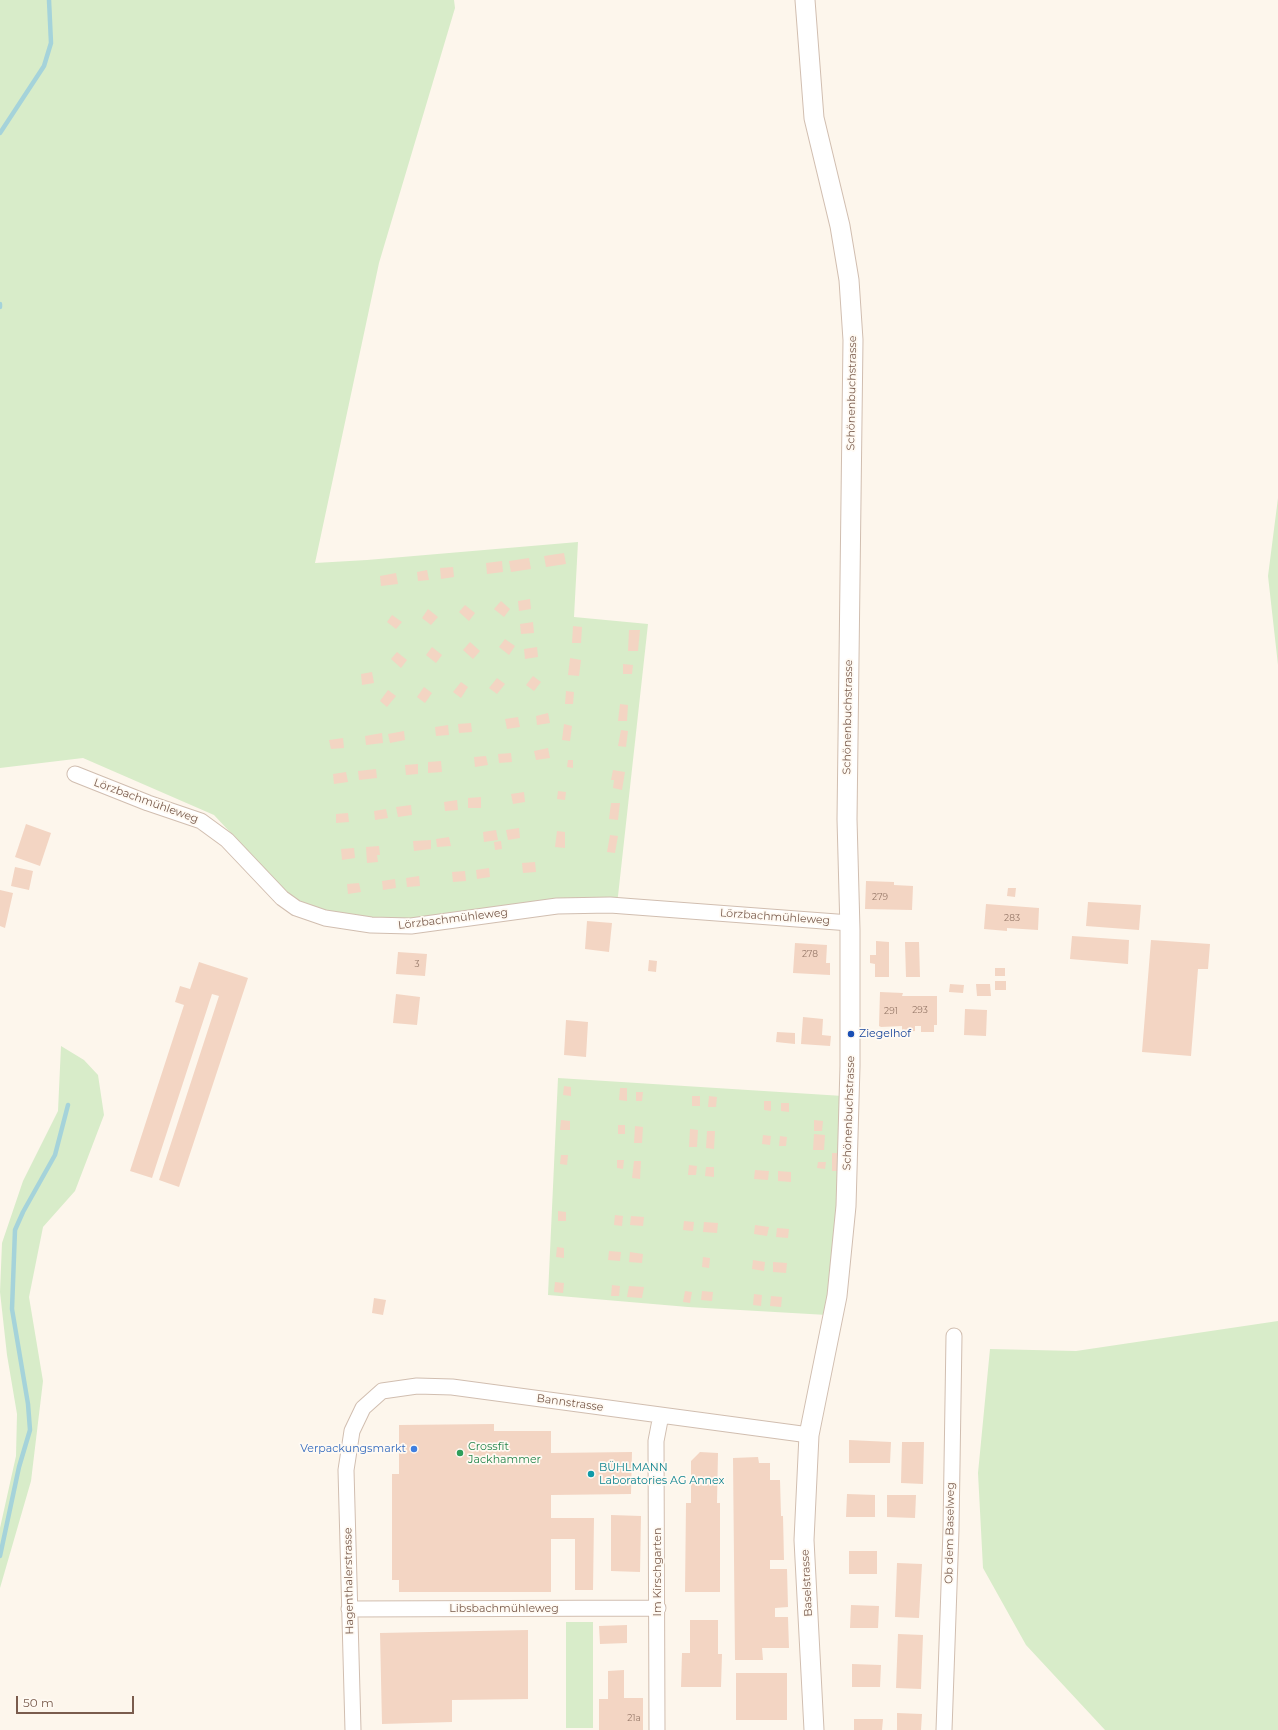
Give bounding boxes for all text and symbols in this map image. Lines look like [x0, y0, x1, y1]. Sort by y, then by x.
street label: Schönenbuchstrasse [844, 336, 860, 450]
street label: Schönenbuchstrasse [840, 660, 856, 774]
street label: Lörzbachmühleweg [92, 776, 200, 826]
house number: 279 [872, 892, 888, 902]
street label: Lörzbachmühleweg [397, 906, 509, 932]
street label: Lörzbachmühleweg [719, 907, 831, 927]
house number: 283 [1004, 913, 1020, 923]
house number: 278 [802, 949, 818, 959]
house number: 3 [414, 959, 420, 969]
house number: 293 [912, 1005, 928, 1015]
house number: 291 [884, 1006, 898, 1016]
place label: Ziegelhof [859, 1027, 911, 1041]
marker: Ziegelhof [846, 1029, 856, 1039]
street label: Schönenbuchstrasse [840, 1055, 858, 1171]
street label: Bannstrasse [536, 1392, 604, 1414]
place label: Crossfit Jackhammer [468, 1440, 541, 1466]
place label: Verpackungsmarkt [300, 1442, 406, 1456]
marker: Verpackungsmarkt [409, 1444, 419, 1454]
marker: Crossfit Jackhammer [455, 1448, 465, 1458]
place label: BÜHLMANN Laboratories AG Annex [599, 1461, 724, 1487]
marker: BÜHLMANN Laboratories AG Annex [586, 1469, 596, 1479]
street label: Ob dem Baselweg [943, 1482, 957, 1584]
street label: Hagenthalerstrasse [341, 1527, 357, 1635]
street label: Im Kirschgarten [651, 1528, 665, 1616]
street label: Baselstrasse [799, 1549, 815, 1617]
street label: Libsbachmühleweg [449, 1602, 559, 1616]
scale bar [18, 1688, 136, 1714]
text: 50 m [23, 1695, 54, 1710]
house number: 21a [627, 1713, 641, 1723]

